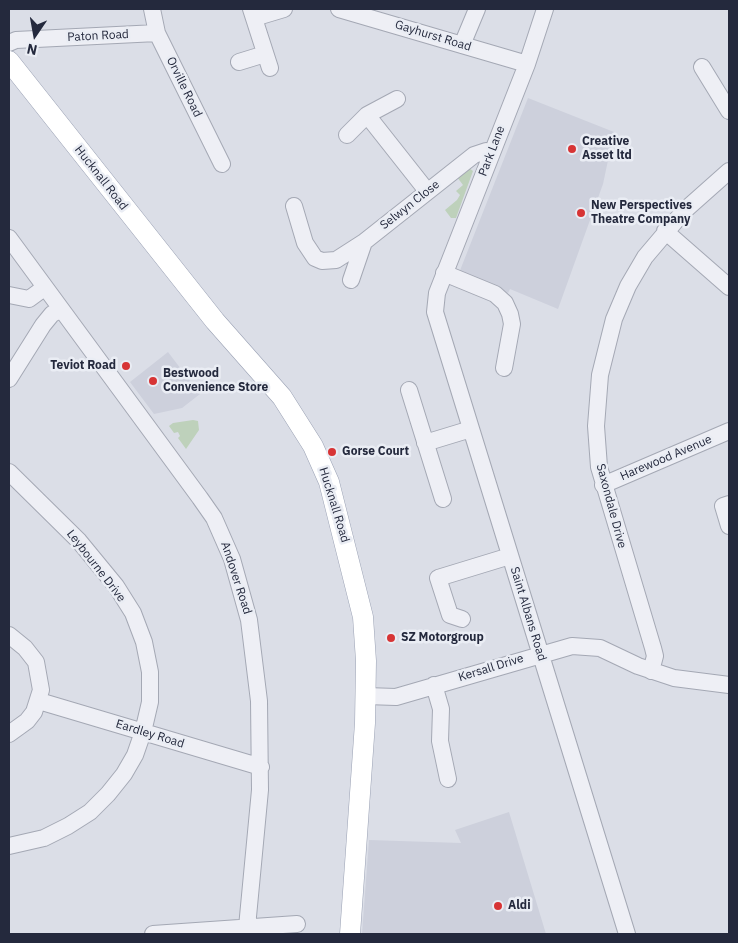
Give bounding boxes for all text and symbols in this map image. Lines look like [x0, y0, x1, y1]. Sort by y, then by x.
north arrow [10, 10, 60, 60]
street label: Gayhurst Road [393, 18, 473, 54]
street label: Paton Road [67, 27, 129, 45]
text: N [25, 40, 39, 60]
street label: Orville Road [163, 54, 205, 120]
street label: Park Lane [476, 124, 508, 178]
place label: Creative Asset ltd [582, 135, 632, 163]
street label: Hucknall Road [71, 143, 131, 213]
marker: Creative Asset ltd [566, 143, 578, 155]
street label: Selwyn Close [377, 177, 443, 233]
place label: New Perspectives Theatre Company [591, 199, 692, 227]
marker: New Perspectives Theatre Company [575, 207, 587, 219]
place label: Teviot Road [50, 359, 116, 373]
marker: Teviot Road [120, 360, 132, 372]
place label: Bestwood Convenience Store [163, 367, 268, 395]
marker: Bestwood Convenience Store [147, 375, 159, 387]
street label: Harewood Avenue [618, 432, 714, 484]
place label: Gorse Court [342, 445, 409, 459]
marker: Gorse Court [326, 446, 338, 458]
street label: Saxondale Drive [593, 462, 629, 550]
street label: Hucknall Road [316, 466, 352, 544]
street label: Leybourne Drive [63, 527, 129, 605]
street label: Andover Road [218, 540, 254, 616]
street label: Saint Albans Road [507, 565, 549, 663]
place label: SZ Motorgroup [401, 631, 484, 645]
marker: SZ Motorgroup [385, 632, 397, 644]
street label: Kersall Drive [457, 651, 525, 685]
street label: Eardley Road [114, 717, 186, 751]
place label: Aldi [508, 899, 531, 913]
marker: Aldi [492, 900, 504, 912]

